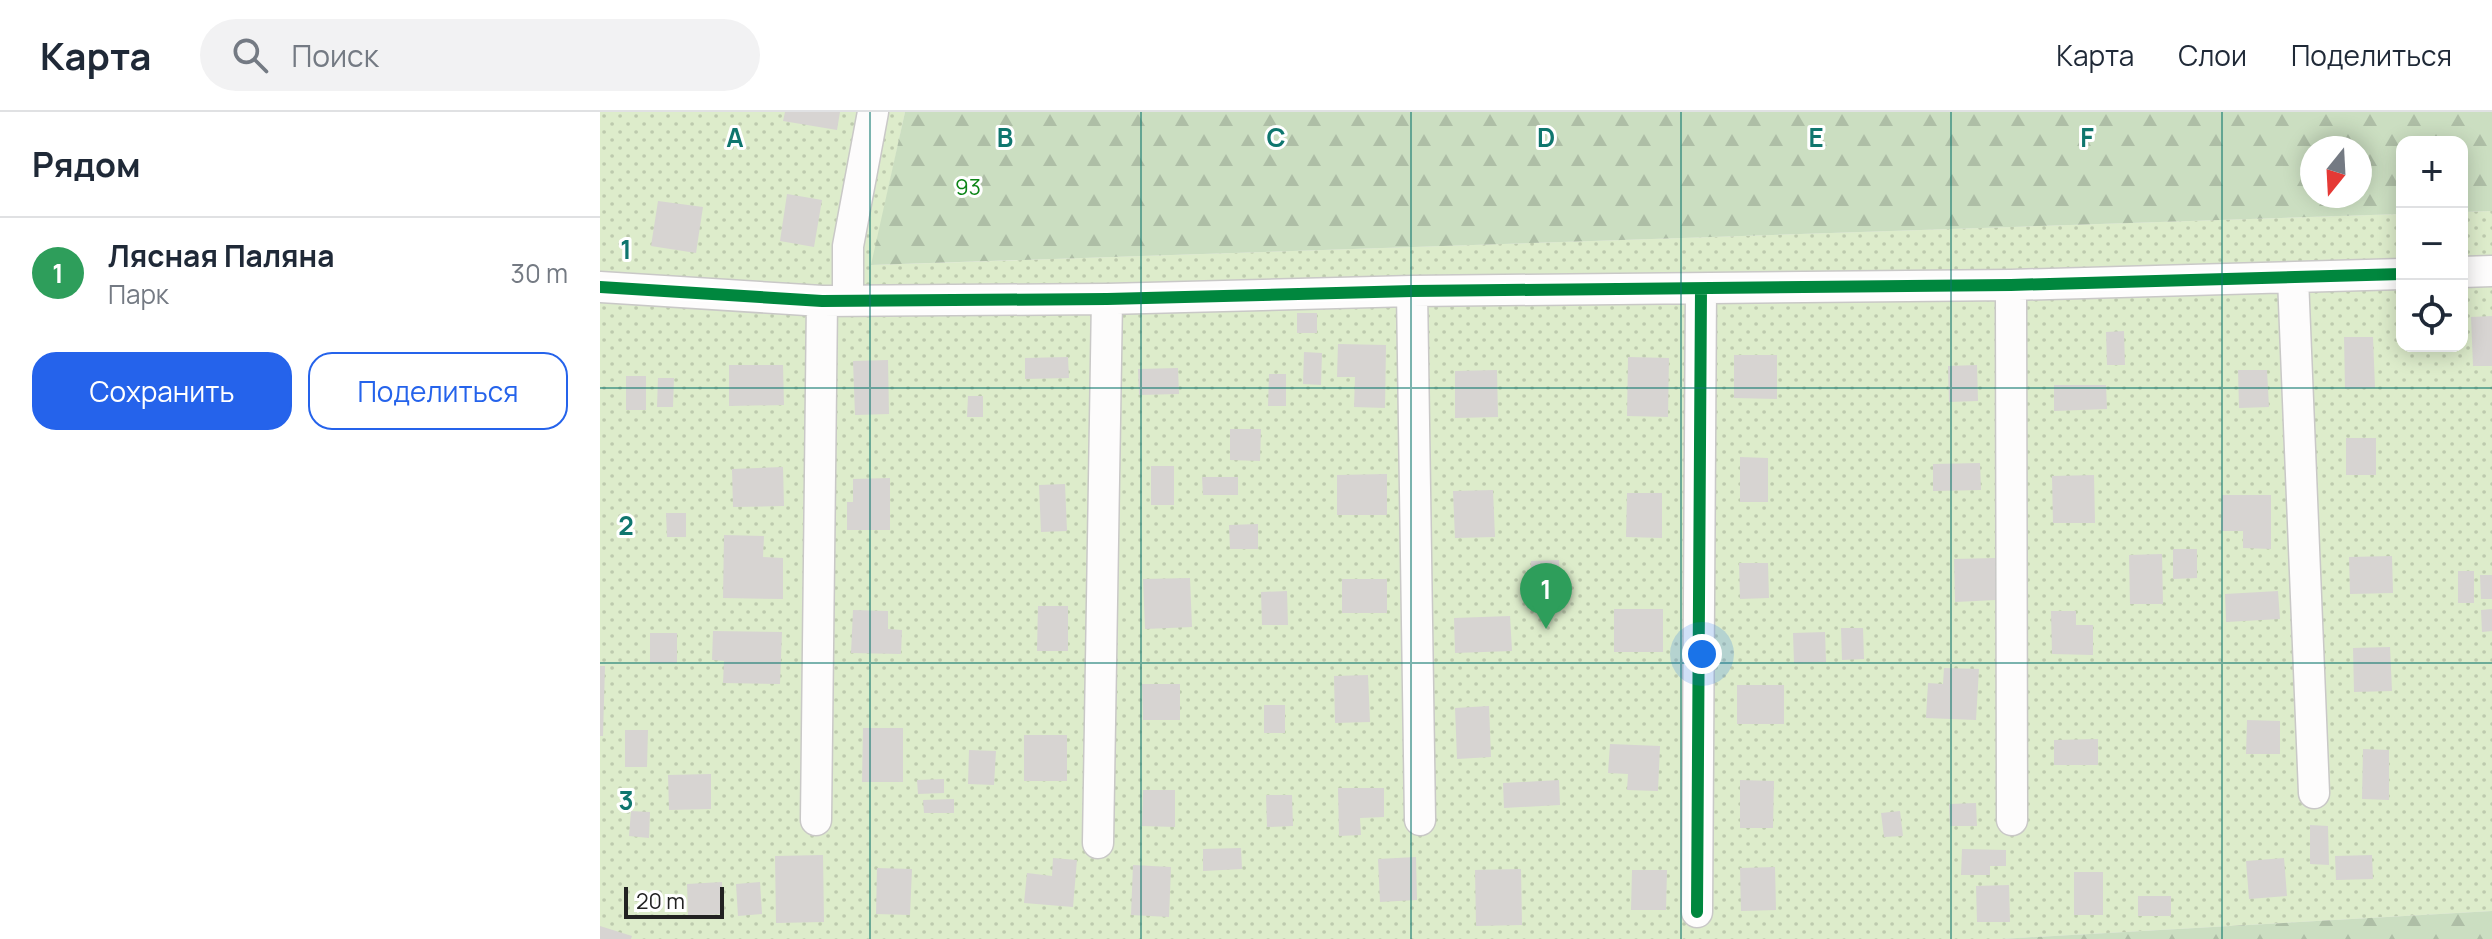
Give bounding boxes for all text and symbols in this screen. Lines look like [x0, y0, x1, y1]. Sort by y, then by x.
search box [200, 19, 760, 91]
text: Карта [40, 29, 152, 81]
icon: search [228, 33, 272, 77]
text: Поиск [292, 35, 379, 76]
text: Карта [2056, 36, 2134, 74]
text: Слои [2178, 36, 2247, 74]
text: Поделиться [2291, 36, 2452, 74]
text: A [726, 119, 744, 155]
text: B [997, 119, 1013, 155]
text: C [1266, 119, 1286, 155]
text: D [1537, 119, 1555, 155]
text: E [1808, 119, 1824, 155]
text: F [2080, 119, 2094, 155]
north arrow [2300, 136, 2372, 208]
map controls [2396, 136, 2468, 352]
button: + [2396, 136, 2468, 208]
text: Рядом [32, 141, 141, 187]
park label: 93 [955, 172, 981, 202]
button: − [2396, 208, 2468, 280]
text: 1 [620, 231, 632, 267]
text: Лясная Паляна [108, 235, 335, 276]
text: 1 [52, 255, 64, 291]
text: 30 m [511, 255, 568, 291]
text: Парк [108, 276, 169, 312]
button: locate [2396, 280, 2468, 352]
button: Сохранить [32, 352, 292, 430]
button: Поделиться [308, 352, 568, 430]
text: 2 [618, 507, 634, 543]
pin: 1 [1520, 563, 1572, 629]
your location [1682, 634, 1722, 674]
text: 3 [618, 782, 634, 818]
scale bar [624, 883, 724, 919]
text: 20 m [636, 886, 685, 916]

